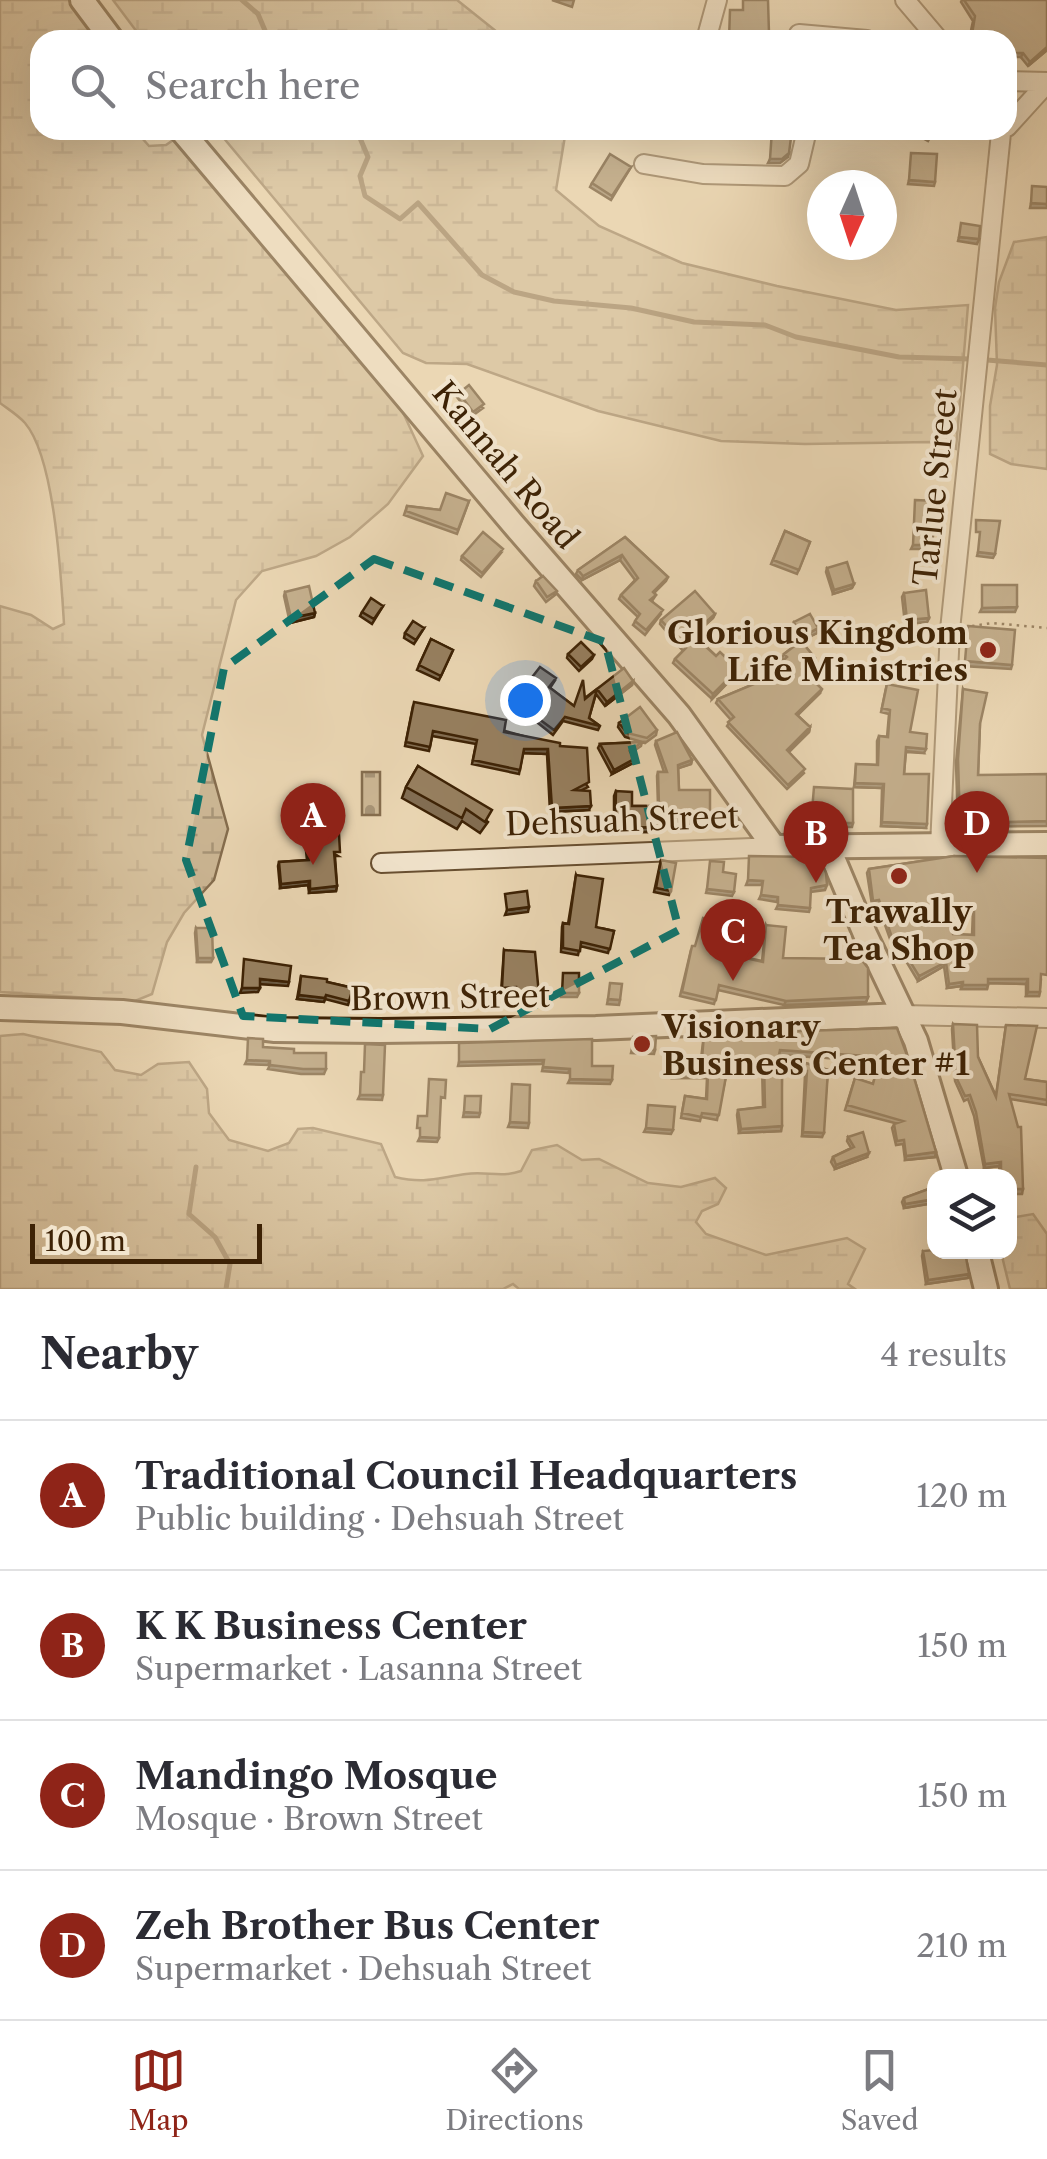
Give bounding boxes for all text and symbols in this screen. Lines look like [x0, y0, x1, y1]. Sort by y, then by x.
search box [30, 30, 1017, 140]
icon: search [65, 58, 120, 113]
text: Search here [145, 62, 360, 109]
north arrow [807, 170, 897, 260]
street label: Kannah Road [425, 373, 587, 557]
street label: Tarlue Street [905, 386, 965, 587]
place label: Glorious Kingdom Life Ministries [667, 613, 968, 689]
marker: Glorious Kingdom Life Ministries [977, 639, 999, 661]
your location [500, 675, 551, 726]
pin: A [280, 782, 346, 865]
pin: D [944, 790, 1010, 873]
street label: Dehsuah Street [505, 796, 740, 844]
pin: B [784, 800, 848, 883]
marker: Trawally Tea Shop [888, 865, 910, 887]
place label: Trawally Tea Shop [823, 892, 975, 968]
pin: C [700, 898, 766, 981]
street label: Brown Street [350, 976, 551, 1018]
place label: Visionary Business Center #1 [661, 1007, 970, 1083]
marker: Visionary Business Center #1 [631, 1033, 653, 1055]
map controls [927, 1169, 1017, 1259]
button: layers [927, 1169, 1017, 1259]
scale bar [30, 1219, 262, 1264]
text: 100 m [45, 1224, 126, 1258]
text: Nearby [40, 1328, 198, 1380]
text: 4 results [881, 1335, 1007, 1374]
text: Traditional Council Headquarters [135, 1452, 797, 1499]
text: A [60, 1476, 85, 1515]
text: 120 m [917, 1476, 1007, 1515]
text: Public building · Dehsuah Street [135, 1499, 624, 1538]
text: K K Business Center [135, 1602, 527, 1649]
text: B [61, 1626, 84, 1665]
text: 150 m [918, 1626, 1007, 1665]
text: Supermarket · Lasanna Street [135, 1649, 582, 1688]
text: Mandingo Mosque [135, 1752, 498, 1799]
text: C [60, 1776, 85, 1815]
text: 150 m [918, 1776, 1007, 1815]
text: Mosque · Brown Street [135, 1799, 483, 1838]
text: Zeh Brother Bus Center [135, 1902, 599, 1949]
text: D [59, 1926, 86, 1965]
text: 210 m [917, 1926, 1007, 1965]
text: Supermarket · Dehsuah Street [135, 1949, 591, 1988]
tab: Map [128, 2043, 189, 2137]
tab: Directions [445, 2043, 584, 2137]
tab: Saved [841, 2043, 919, 2137]

